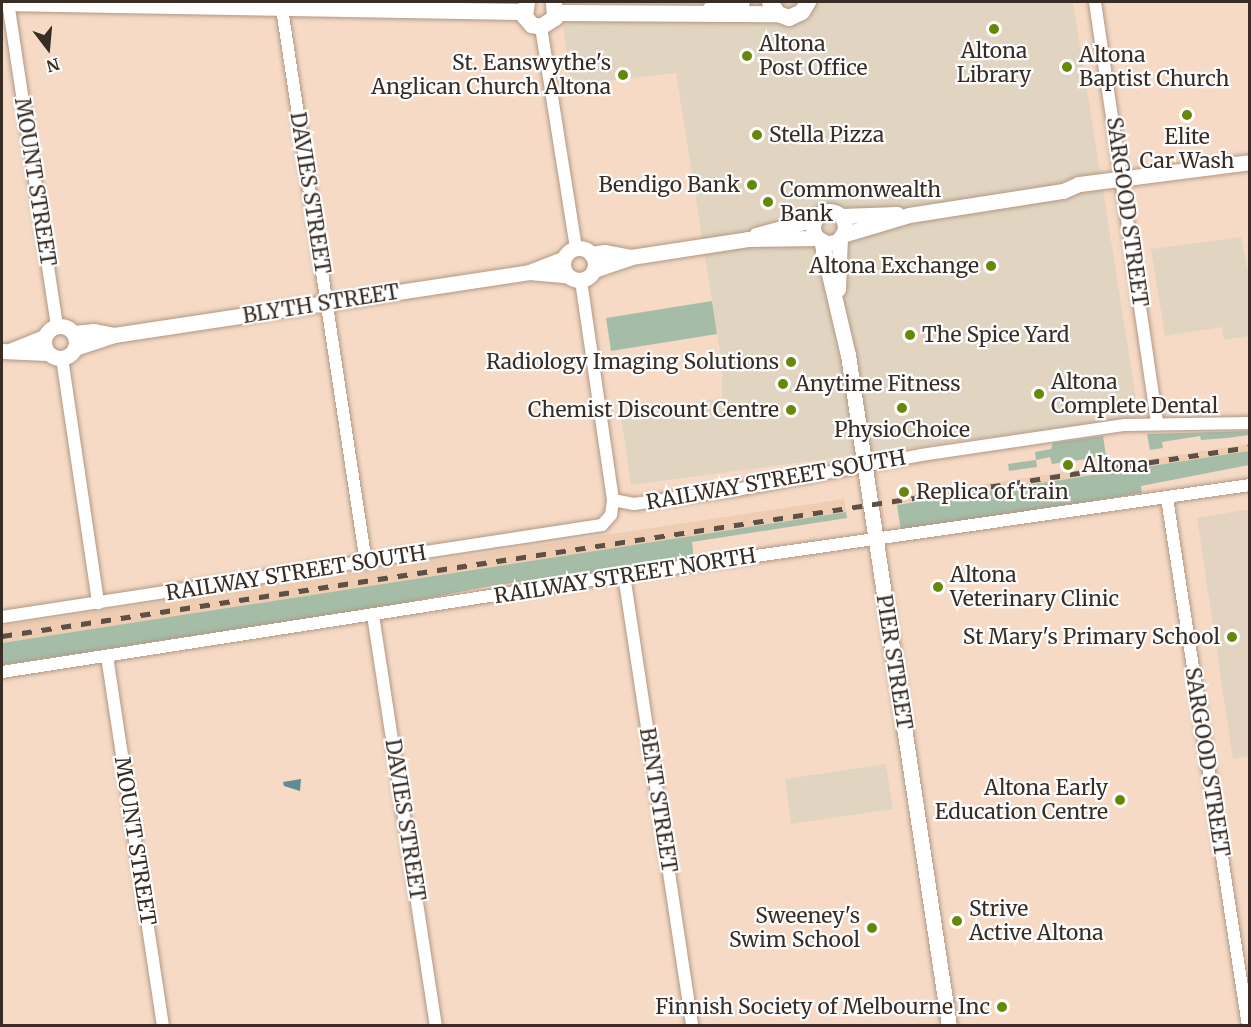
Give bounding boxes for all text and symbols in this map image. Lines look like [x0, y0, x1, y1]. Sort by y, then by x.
north arrow [18, 18, 78, 78]
marker: Altona Library [987, 22, 1001, 36]
place label: Altona Post Office [759, 31, 868, 81]
place label: Altona Library [957, 38, 1031, 88]
place label: Altona Baptist Church [1079, 42, 1229, 92]
marker: Altona Post Office [740, 49, 754, 63]
place label: St. Eanswythe's Anglican Church Altona [371, 50, 611, 100]
text: N [44, 54, 62, 77]
marker: Altona Baptist Church [1060, 60, 1074, 74]
marker: St. Eanswythe's Anglican Church Altona [616, 68, 630, 82]
street label: MOUNT STREET [9, 96, 61, 268]
marker: Elite Car Wash [1180, 108, 1194, 122]
street label: DAVIES STREET [285, 110, 335, 276]
street label: SARGOOD STREET [1101, 115, 1153, 309]
place label: Stella Pizza [769, 122, 884, 148]
place label: Elite Car Wash [1140, 124, 1234, 174]
marker: Stella Pizza [750, 128, 764, 142]
place label: Bendigo Bank [598, 172, 740, 198]
place label: Commonwealth Bank [780, 177, 941, 227]
marker: Bendigo Bank [745, 178, 759, 192]
marker: Commonwealth Bank [761, 195, 775, 209]
place label: Altona Exchange [809, 253, 979, 279]
marker: Altona Exchange [984, 259, 998, 273]
street label: BLYTH STREET [241, 279, 401, 329]
place label: The Spice Yard [922, 322, 1069, 348]
marker: The Spice Yard [903, 328, 917, 342]
place label: Radiology Imaging Solutions [486, 349, 779, 375]
marker: Radiology Imaging Solutions [784, 355, 798, 369]
place label: Altona Complete Dental [1051, 369, 1218, 419]
place label: Anytime Fitness [795, 371, 961, 397]
marker: Anytime Fitness [776, 377, 790, 391]
marker: Altona Complete Dental [1032, 387, 1046, 401]
place label: Chemist Discount Centre [528, 397, 779, 423]
marker: PhysioChoice [895, 401, 909, 415]
marker: Chemist Discount Centre [784, 403, 798, 417]
place label: PhysioChoice [834, 417, 970, 443]
street label: RAILWAY STREET SOUTH [644, 445, 908, 515]
place label: Altona [1082, 452, 1149, 478]
marker: Altona [1059, 456, 1077, 474]
place label: Replica of train [916, 479, 1069, 505]
marker: Replica of train [897, 485, 911, 499]
street label: RAILWAY STREET SOUTH [164, 540, 428, 606]
street label: RAILWAY STREET NORTH [492, 543, 758, 609]
place label: Altona Veterinary Clinic [950, 562, 1119, 612]
marker: Altona Veterinary Clinic [931, 580, 945, 594]
street label: PIER STREET [871, 593, 917, 731]
place label: St Mary's Primary School [963, 624, 1220, 650]
marker: St Mary's Primary School [1225, 630, 1239, 644]
street label: SARGOOD STREET [1180, 666, 1234, 858]
street label: BENT STREET [634, 726, 682, 874]
street label: DAVIES STREET [380, 737, 430, 903]
street label: MOUNT STREET [109, 755, 161, 927]
place label: Altona Early Education Centre [935, 775, 1108, 825]
marker: Altona Early Education Centre [1113, 793, 1127, 807]
place label: Strive Active Altona [969, 896, 1103, 946]
place label: Sweeney's Swim School [729, 903, 860, 953]
marker: Strive Active Altona [950, 914, 964, 928]
marker: Sweeney's Swim School [865, 921, 879, 935]
place label: Finnish Society of Melbourne Inc [655, 994, 990, 1020]
marker: Finnish Society of Melbourne Inc [995, 1000, 1009, 1014]

